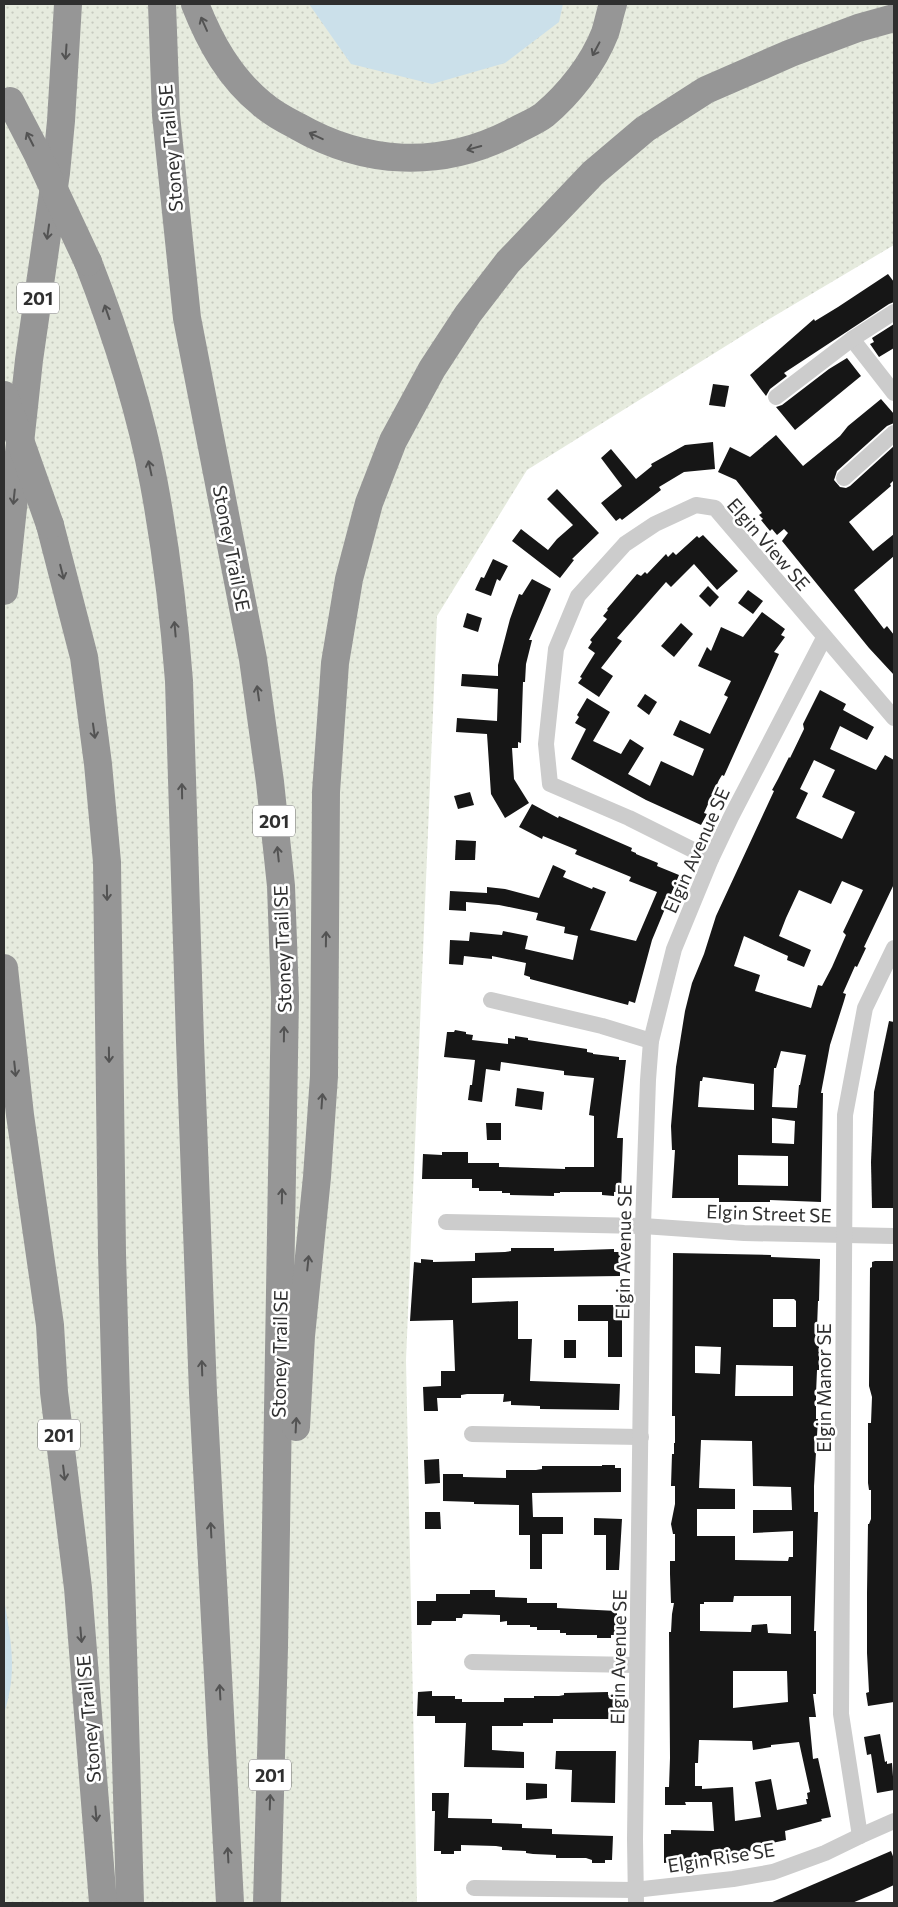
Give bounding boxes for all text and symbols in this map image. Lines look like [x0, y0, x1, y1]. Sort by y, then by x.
one-way arrow [198, 17, 208, 32]
one-way arrow [591, 42, 601, 57]
one-way arrow [61, 44, 70, 60]
street label: Stoney Trail SE [153, 83, 187, 213]
one-way arrow [309, 131, 324, 141]
one-way arrow [25, 132, 34, 147]
one-way arrow [466, 144, 482, 153]
one-way arrow [43, 223, 53, 239]
road number: 201 [17, 282, 59, 314]
one-way arrow [102, 304, 111, 320]
one-way arrow [145, 460, 155, 476]
street label: Stoney Trail SE [209, 483, 255, 613]
one-way arrow [9, 488, 19, 504]
street label: Elgin View SE [723, 493, 815, 595]
one-way arrow [58, 563, 68, 579]
one-way arrow [170, 621, 179, 637]
one-way arrow [253, 685, 263, 701]
one-way arrow [89, 723, 99, 739]
one-way arrow [177, 783, 187, 800]
street label: Elgin Avenue SE [658, 784, 734, 916]
road number: 201 [253, 806, 295, 836]
one-way arrow [273, 846, 282, 862]
one-way arrow [102, 884, 112, 901]
street label: Stoney Trail SE [268, 885, 296, 1013]
one-way arrow [321, 931, 331, 947]
one-way arrow [280, 1026, 289, 1042]
one-way arrow [104, 1047, 114, 1063]
one-way arrow [10, 1061, 20, 1077]
one-way arrow [317, 1093, 327, 1109]
street label: Elgin Avenue SE [610, 1184, 636, 1320]
one-way arrow [277, 1188, 287, 1204]
street label: Elgin Street SE [706, 1199, 832, 1227]
one-way arrow [303, 1255, 313, 1271]
street label: Stoney Trail SE [266, 1290, 292, 1418]
street label: Elgin Manor SE [812, 1323, 835, 1453]
one-way arrow [197, 1360, 207, 1376]
one-way arrow [291, 1417, 300, 1433]
road number: 201 [38, 1420, 80, 1450]
one-way arrow [59, 1465, 69, 1481]
one-way arrow [206, 1522, 215, 1538]
street label: Elgin Avenue SE [605, 1589, 631, 1725]
one-way arrow [77, 1627, 86, 1643]
street label: Stoney Trail SE [71, 1654, 105, 1784]
one-way arrow [215, 1685, 224, 1701]
road number: 201 [249, 1760, 291, 1790]
one-way arrow [265, 1794, 274, 1810]
one-way arrow [91, 1806, 101, 1822]
street label: Elgin Rise SE [666, 1837, 776, 1877]
one-way arrow [223, 1847, 232, 1863]

